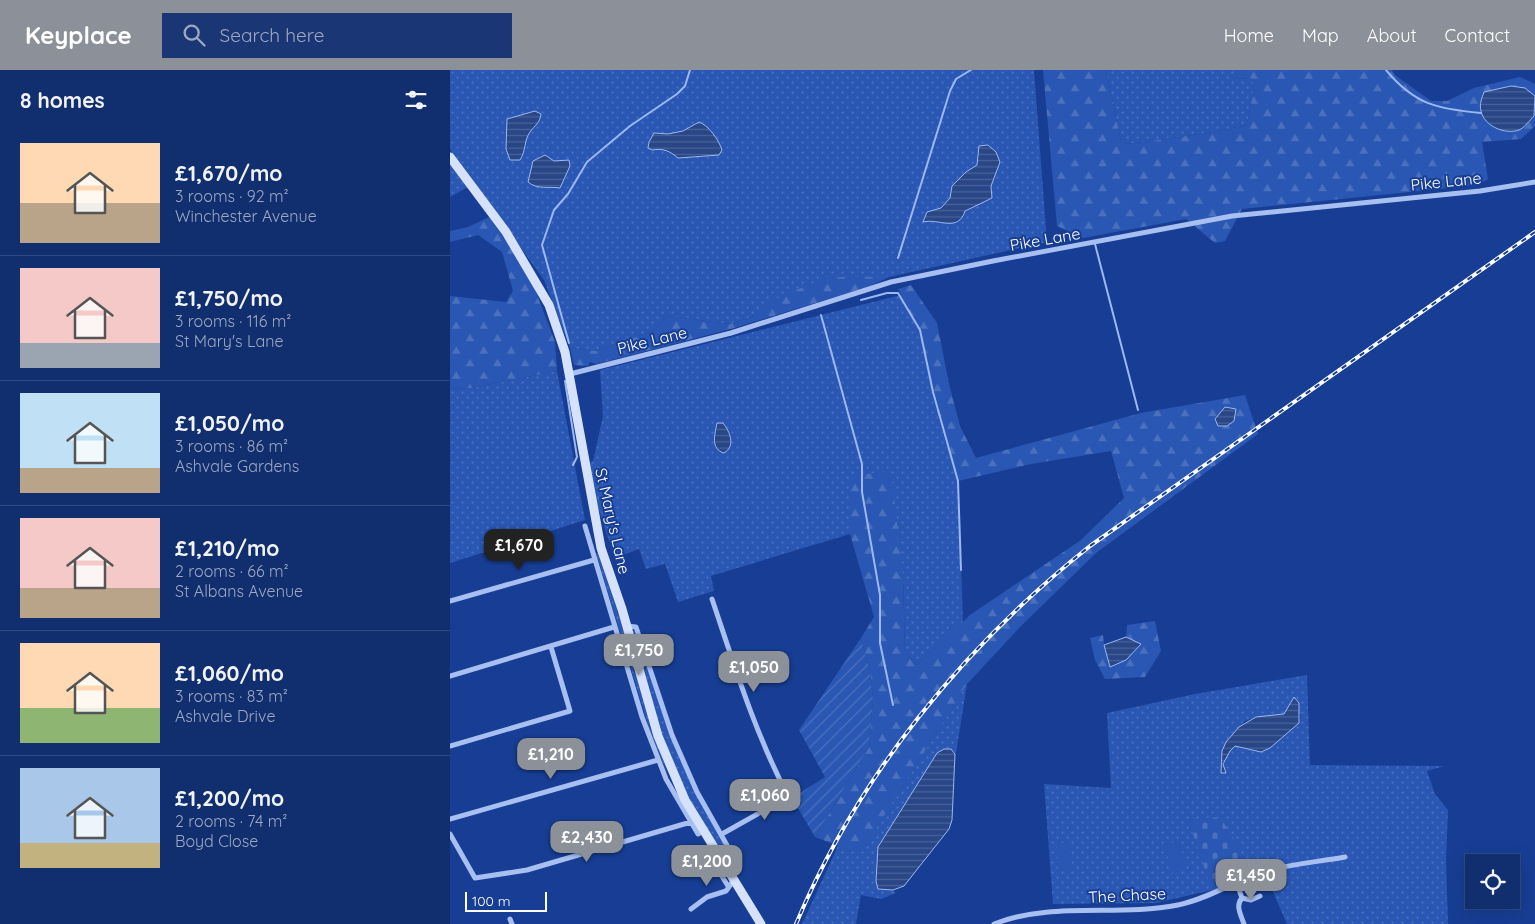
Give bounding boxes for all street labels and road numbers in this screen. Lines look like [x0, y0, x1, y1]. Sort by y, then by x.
street label: Pike Lane [1410, 167, 1482, 195]
street label: Pike Lane [1008, 223, 1082, 255]
street label: Pike Lane [615, 322, 689, 358]
street label: St Mary's Lane [591, 466, 635, 576]
street label: The Chase [1088, 883, 1166, 907]

